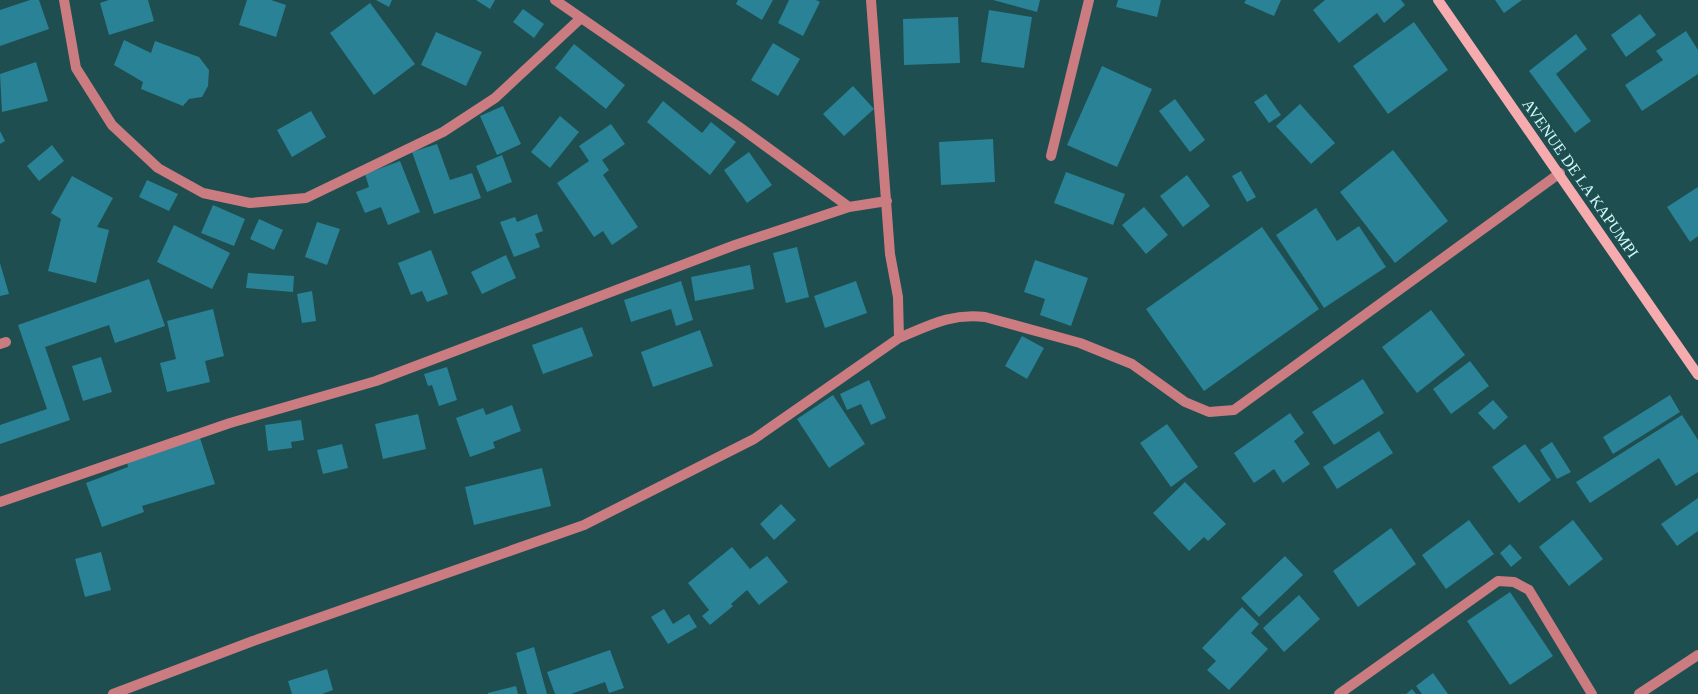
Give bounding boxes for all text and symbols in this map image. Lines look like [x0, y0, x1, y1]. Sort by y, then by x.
street label: AVENUE DE LA KAPUMPI [1519, 96, 1642, 261]

